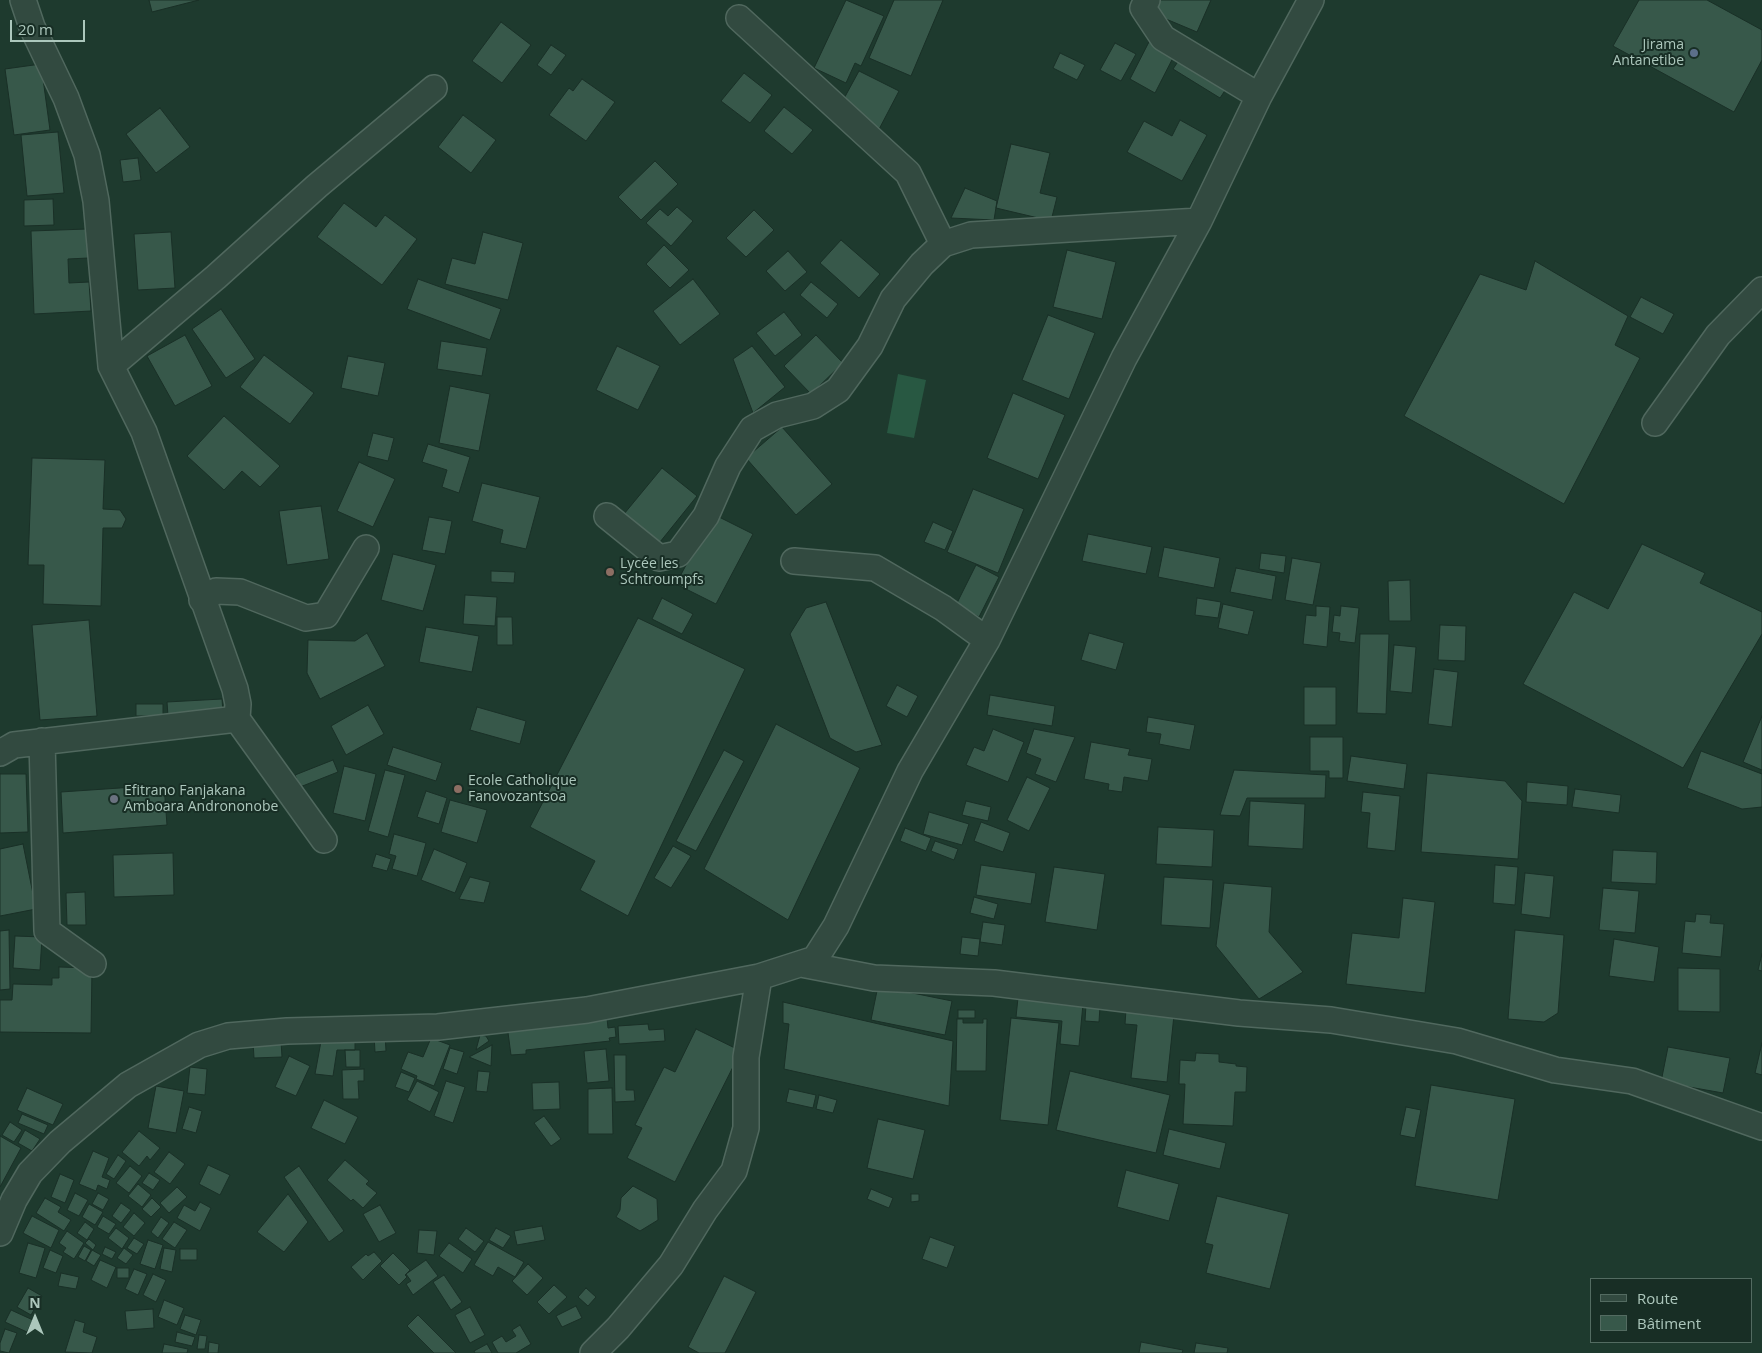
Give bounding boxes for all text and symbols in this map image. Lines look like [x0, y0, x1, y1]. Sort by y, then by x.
scale bar [12, 10, 88, 42]
text: 20 m [18, 19, 53, 39]
place label: Jirama Antanetibe [1612, 37, 1684, 70]
marker: Jirama Antanetibe [1688, 47, 1700, 59]
place label: Lycée les Schtroumpfs [620, 556, 704, 588]
marker: Lycée les Schtroumpfs [604, 566, 616, 578]
place label: Ecole Catholique Fanovozantsoa [468, 773, 577, 806]
place label: Efitrano Fanjakana Amboara Andrononobe [124, 783, 278, 816]
marker: Ecole Catholique Fanovozantsoa [452, 783, 464, 795]
marker: Efitrano Fanjakana Amboara Andrononobe [108, 793, 120, 805]
legend [1590, 1278, 1752, 1343]
text: Route [1637, 1288, 1678, 1308]
north arrow [10, 1293, 60, 1343]
text: N [29, 1293, 41, 1312]
text: Bâtiment [1637, 1313, 1701, 1333]

